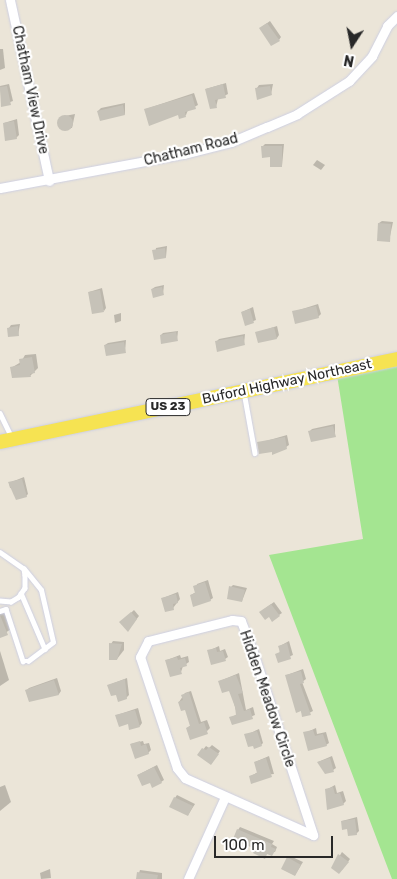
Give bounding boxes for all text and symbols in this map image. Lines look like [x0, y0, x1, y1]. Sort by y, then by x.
north arrow [327, 20, 377, 70]
street label: Chatham View Drive [8, 24, 52, 156]
text: N [342, 51, 356, 70]
street label: Chatham Road [142, 130, 240, 170]
street label: Buford Highway Northeast [201, 356, 373, 408]
road number: US 23 [146, 398, 190, 417]
street label: Hidden Meadow Circle [236, 628, 298, 770]
scale bar [217, 826, 336, 858]
text: 100 m [222, 836, 264, 854]

